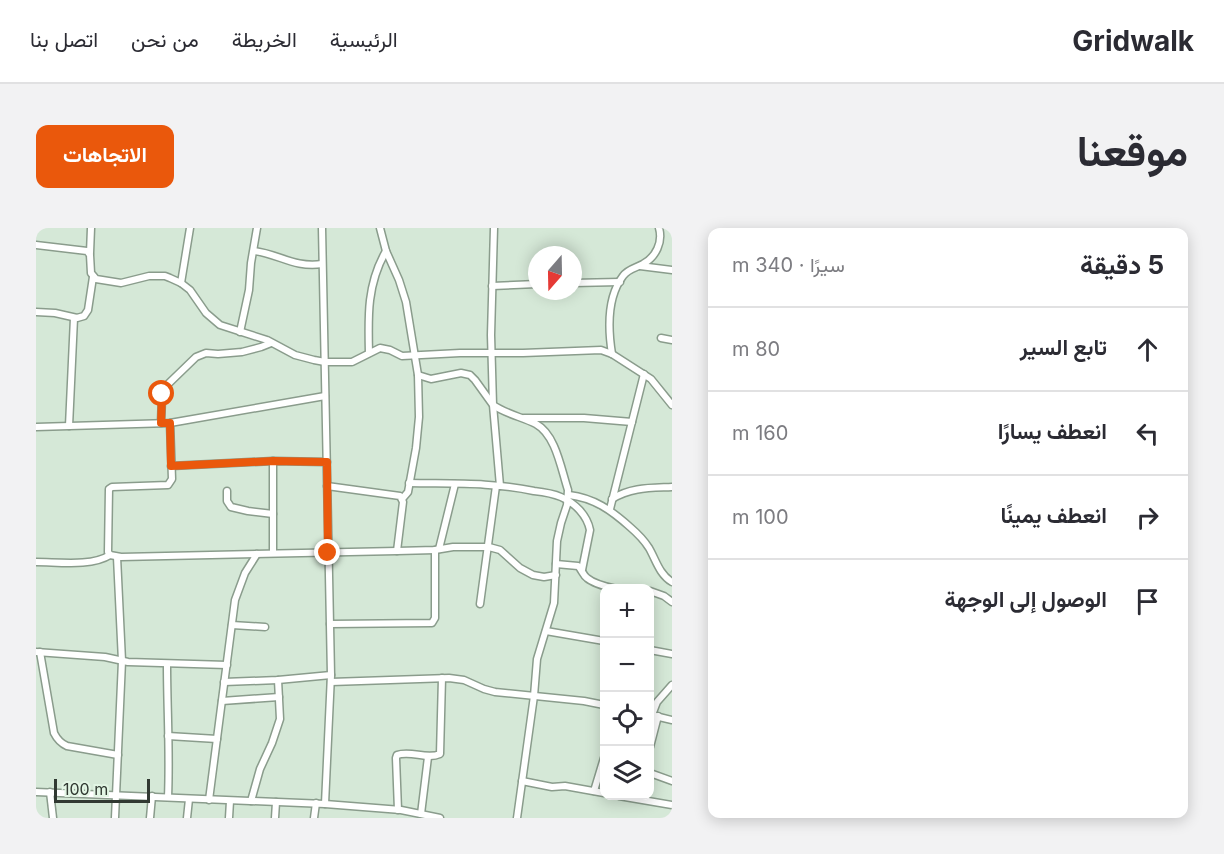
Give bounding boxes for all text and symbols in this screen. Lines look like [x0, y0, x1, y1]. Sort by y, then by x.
text: Gridwalk [1072, 24, 1194, 58]
text: اتصل بنا [30, 27, 98, 52]
text: من نحن [131, 27, 199, 52]
text: الخريطة [232, 27, 297, 52]
text: الرئيسية [330, 27, 398, 52]
button: الاتجاهات [36, 125, 174, 188]
text: موقعنا [1077, 125, 1188, 176]
north arrow [528, 246, 582, 300]
text: 5 دقيقة [1080, 249, 1164, 280]
text: سيرًا · 340 m [732, 253, 845, 277]
icon: ahead [1131, 333, 1164, 366]
text: تابع السير [1020, 334, 1107, 360]
text: 80 m [732, 337, 780, 361]
route start [148, 380, 174, 406]
icon: left [1131, 417, 1164, 450]
text: انعطف يسارًا [998, 418, 1107, 444]
text: 160 m [732, 421, 788, 445]
icon: right [1131, 501, 1164, 534]
text: انعطف يمينًا [1000, 502, 1107, 528]
text: 100 m [732, 505, 789, 529]
route end [314, 539, 340, 565]
map controls [600, 584, 654, 800]
button: + [600, 584, 654, 638]
icon: arrive [1131, 585, 1164, 618]
text: الوصول إلى الوجهة [944, 586, 1107, 612]
button: − [600, 638, 654, 692]
button: locate [600, 692, 654, 746]
button: layers [600, 746, 654, 800]
scale bar [54, 776, 150, 804]
text: 100 m [63, 779, 108, 799]

